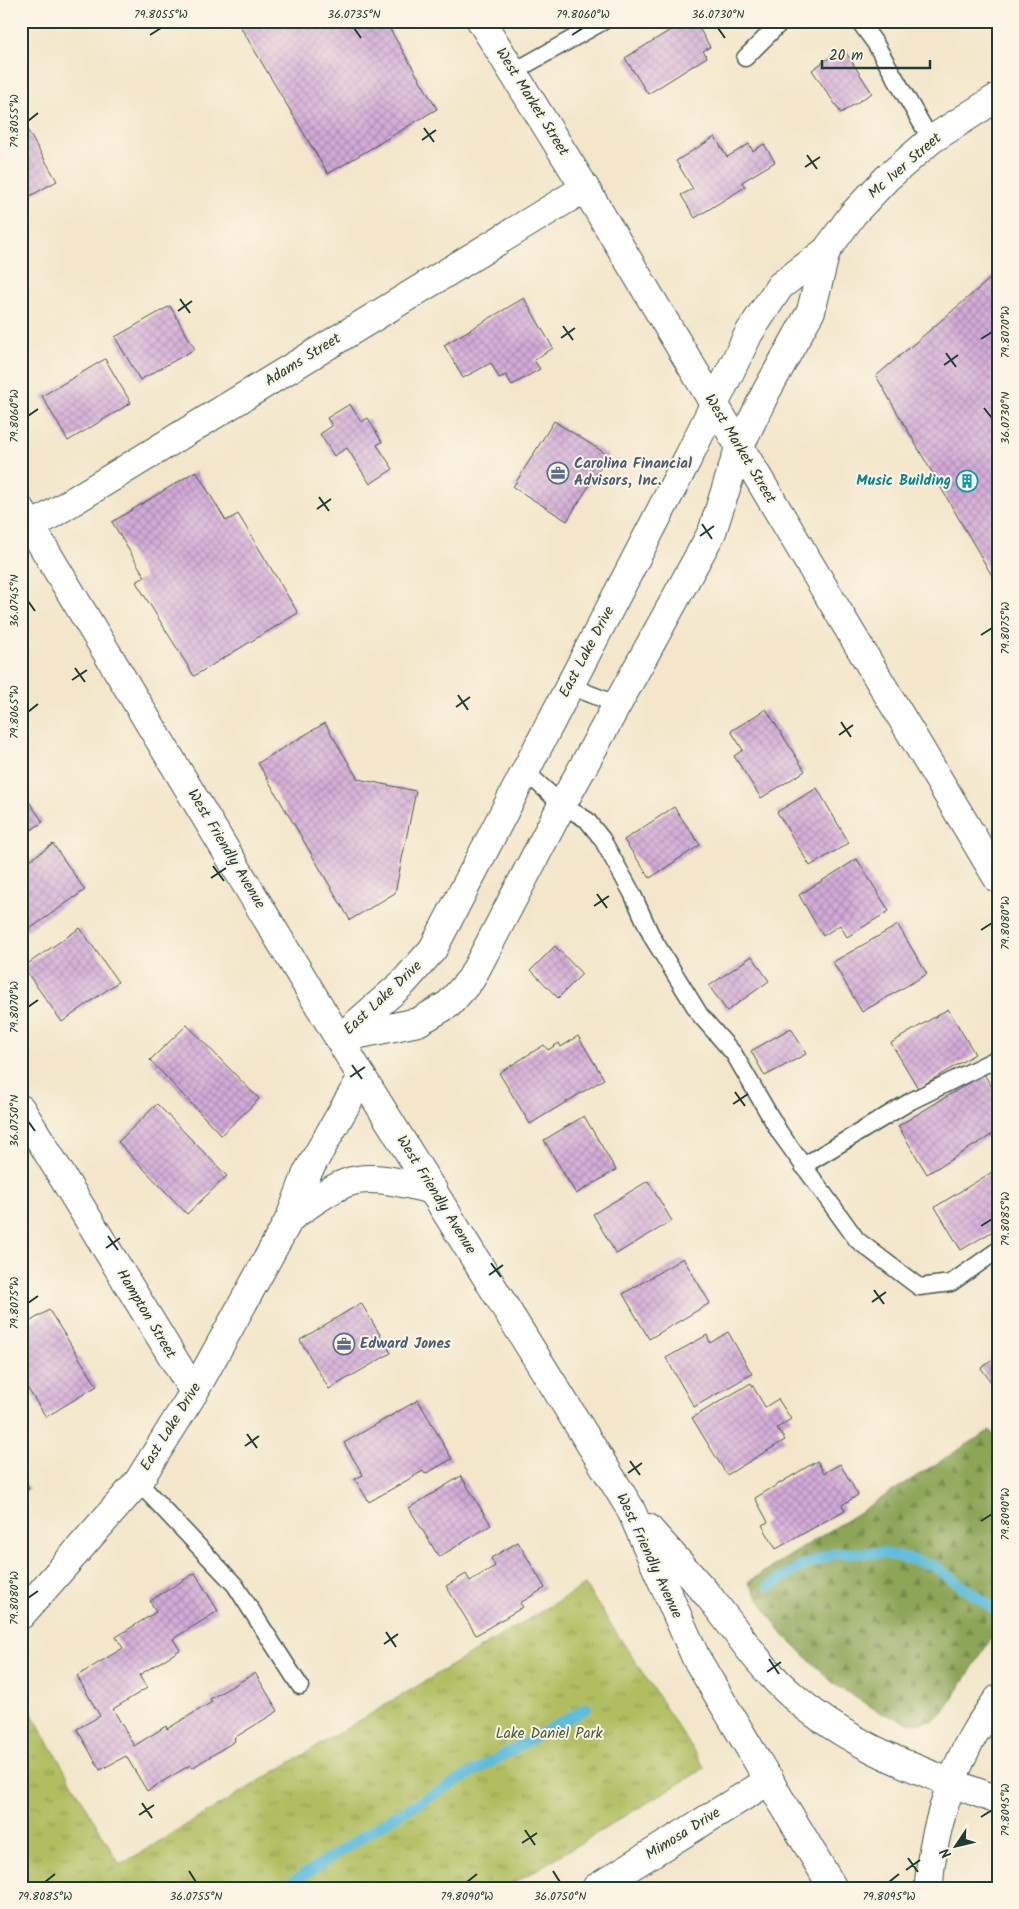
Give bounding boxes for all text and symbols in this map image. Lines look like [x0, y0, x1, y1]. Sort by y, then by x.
text: 79.8055°W [134, 5, 188, 24]
text: 36.0735°N [327, 5, 381, 24]
text: 79.8060°W [556, 5, 610, 24]
text: 36.0730°N [692, 5, 744, 24]
scale bar [822, 38, 929, 70]
street label: West Market Street [489, 43, 575, 161]
text: 20 m [829, 44, 863, 68]
text: 79.8055°W [5, 94, 24, 148]
street label: Mc Iver Street [863, 127, 947, 205]
text: 79.8070°W [996, 306, 1015, 358]
street label: Adams Street [260, 327, 346, 393]
text: 79.8060°W [5, 389, 24, 443]
street label: West Market Street [698, 390, 782, 509]
text: 36.0730°N [996, 392, 1015, 444]
place label: Carolina Financial Advisors, Inc. [574, 452, 692, 493]
office icon: Carolina Financial Advisors, Inc. [546, 461, 570, 485]
place label: Music Building [856, 469, 951, 493]
building icon: Music Building [955, 469, 979, 493]
text: 36.0745°N [5, 574, 24, 628]
street label: East Lake Drive [553, 602, 621, 702]
text: 79.8075°W [996, 602, 1015, 654]
text: 79.8065°W [5, 685, 24, 739]
street label: West Friendly Avenue [181, 784, 271, 914]
text: 79.8080°W [996, 896, 1015, 950]
street label: East Lake Drive [338, 955, 428, 1041]
text: 79.8070°W [5, 981, 24, 1033]
text: 36.0750°N [5, 1095, 24, 1147]
street label: West Friendly Avenue [390, 1131, 482, 1259]
text: 79.8085°W [996, 1192, 1015, 1246]
street label: Hampton Street [110, 1265, 182, 1364]
text: 79.8075°W [5, 1277, 24, 1329]
office icon: Edward Jones [332, 1332, 356, 1356]
place label: Edward Jones [360, 1332, 451, 1356]
street label: East Lake Drive [134, 1378, 208, 1476]
text: 79.8090°W [996, 1488, 1015, 1540]
street label: West Friendly Avenue [609, 1489, 689, 1623]
text: 79.8080°W [5, 1571, 24, 1625]
park label: Lake Daniel Park [496, 1722, 603, 1746]
text: 79.8095°W [996, 1783, 1015, 1837]
street label: Mimosa Drive [641, 1801, 726, 1867]
north arrow [932, 1822, 982, 1872]
text: N [935, 1843, 958, 1863]
text: 79.8085°W [18, 1887, 72, 1906]
text: 36.0755°N [170, 1887, 222, 1906]
text: 79.8090°W [441, 1887, 493, 1906]
text: 36.0750°N [534, 1887, 586, 1906]
text: 79.8095°W [862, 1887, 916, 1906]

